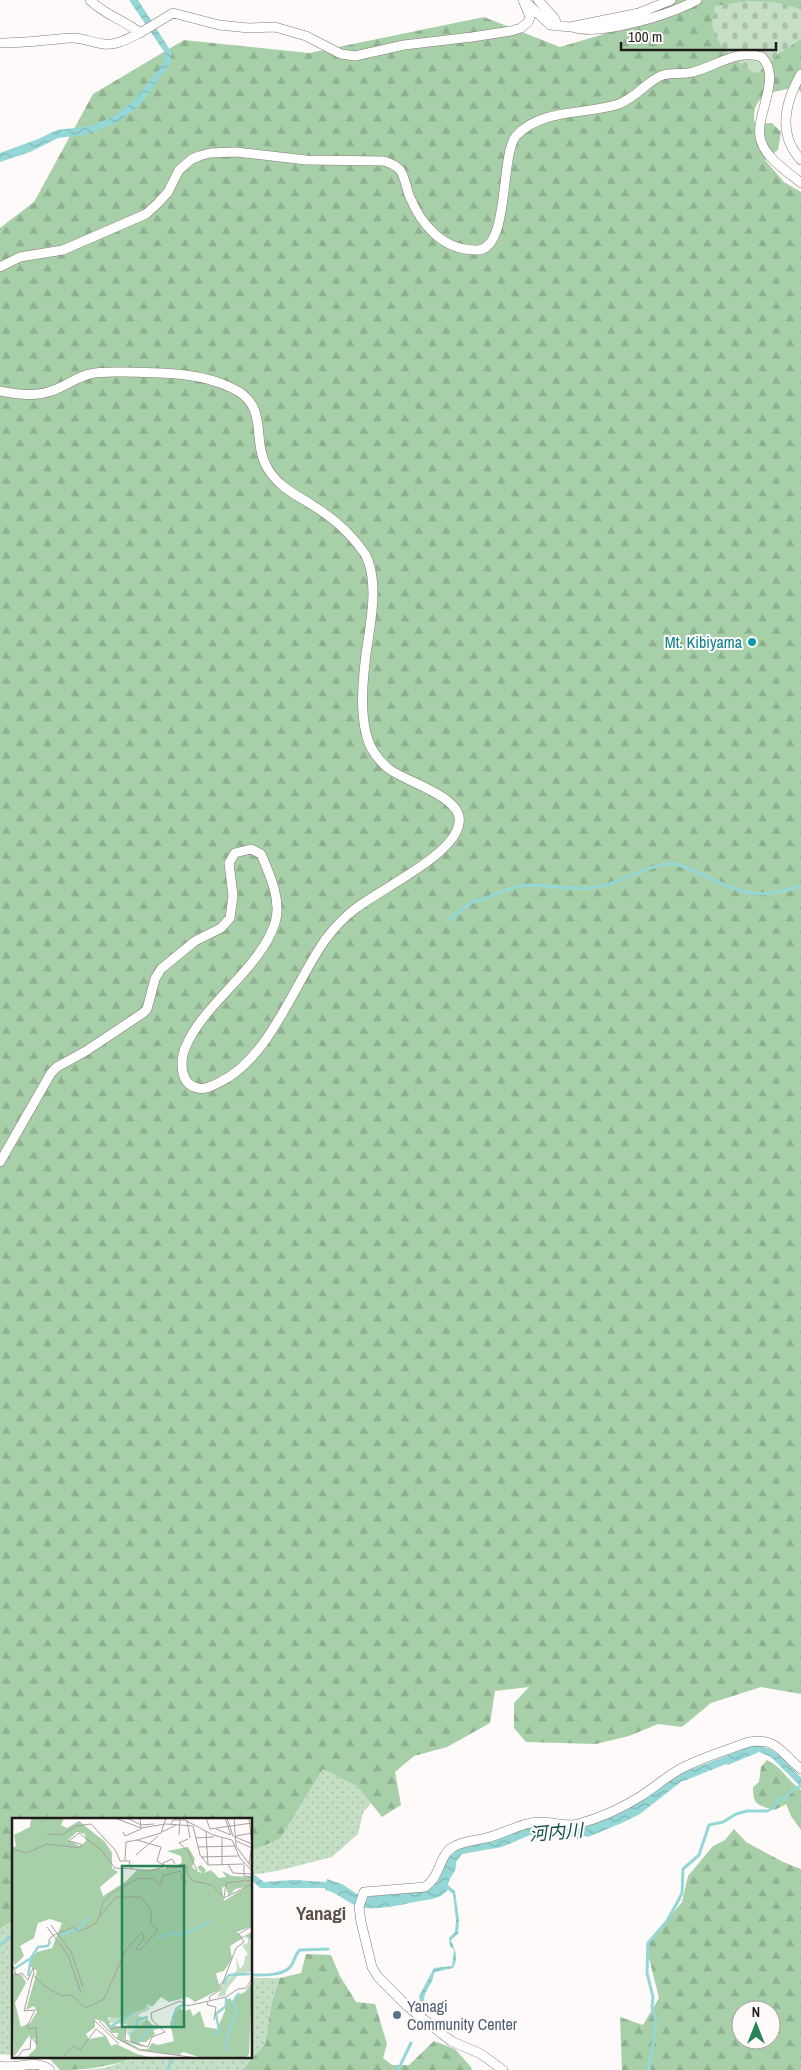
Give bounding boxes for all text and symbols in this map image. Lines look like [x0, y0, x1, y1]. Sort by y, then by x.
scale bar [621, 20, 776, 52]
text: 100 m [628, 26, 662, 47]
place label: Mt. Kibiyama [665, 631, 743, 653]
marker: Mt. Kibiyama [746, 636, 758, 648]
water label: 河内川 [528, 1817, 586, 1847]
inset map [12, 1818, 252, 2058]
district label: Yanagi [296, 1900, 346, 1926]
place label: Yanagi Community Center [407, 1995, 518, 2035]
north arrow [731, 2000, 781, 2050]
text: N [752, 2003, 760, 2021]
marker: Yanagi Community Center [391, 2009, 403, 2021]

